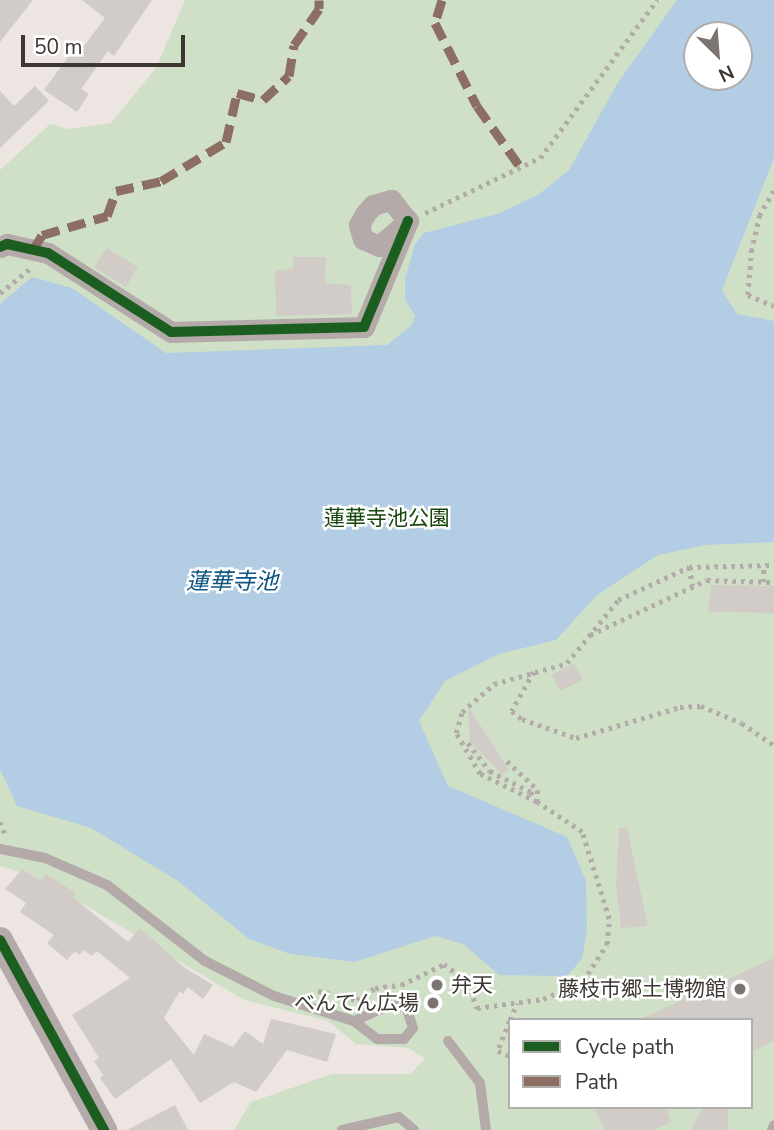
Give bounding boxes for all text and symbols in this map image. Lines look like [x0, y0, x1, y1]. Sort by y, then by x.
scale bar [24, 21, 189, 65]
north arrow [683, 21, 753, 91]
text: 50 m [34, 33, 83, 61]
text: N [714, 58, 738, 88]
park label: 蓮華寺池公園 [324, 505, 450, 531]
water label: 蓮華寺池 [186, 568, 278, 596]
place label: 弁天 [451, 972, 493, 998]
place label: 藤枝市郷土博物館 [558, 976, 726, 1002]
marker: 弁天 [429, 977, 445, 993]
marker: 藤枝市郷土博物館 [732, 981, 748, 997]
place label: べんてん広場 [293, 990, 419, 1016]
marker: べんてん広場 [425, 995, 441, 1011]
legend [508, 1018, 753, 1109]
text: Cycle path [575, 1033, 674, 1061]
text: Path [575, 1068, 618, 1096]

